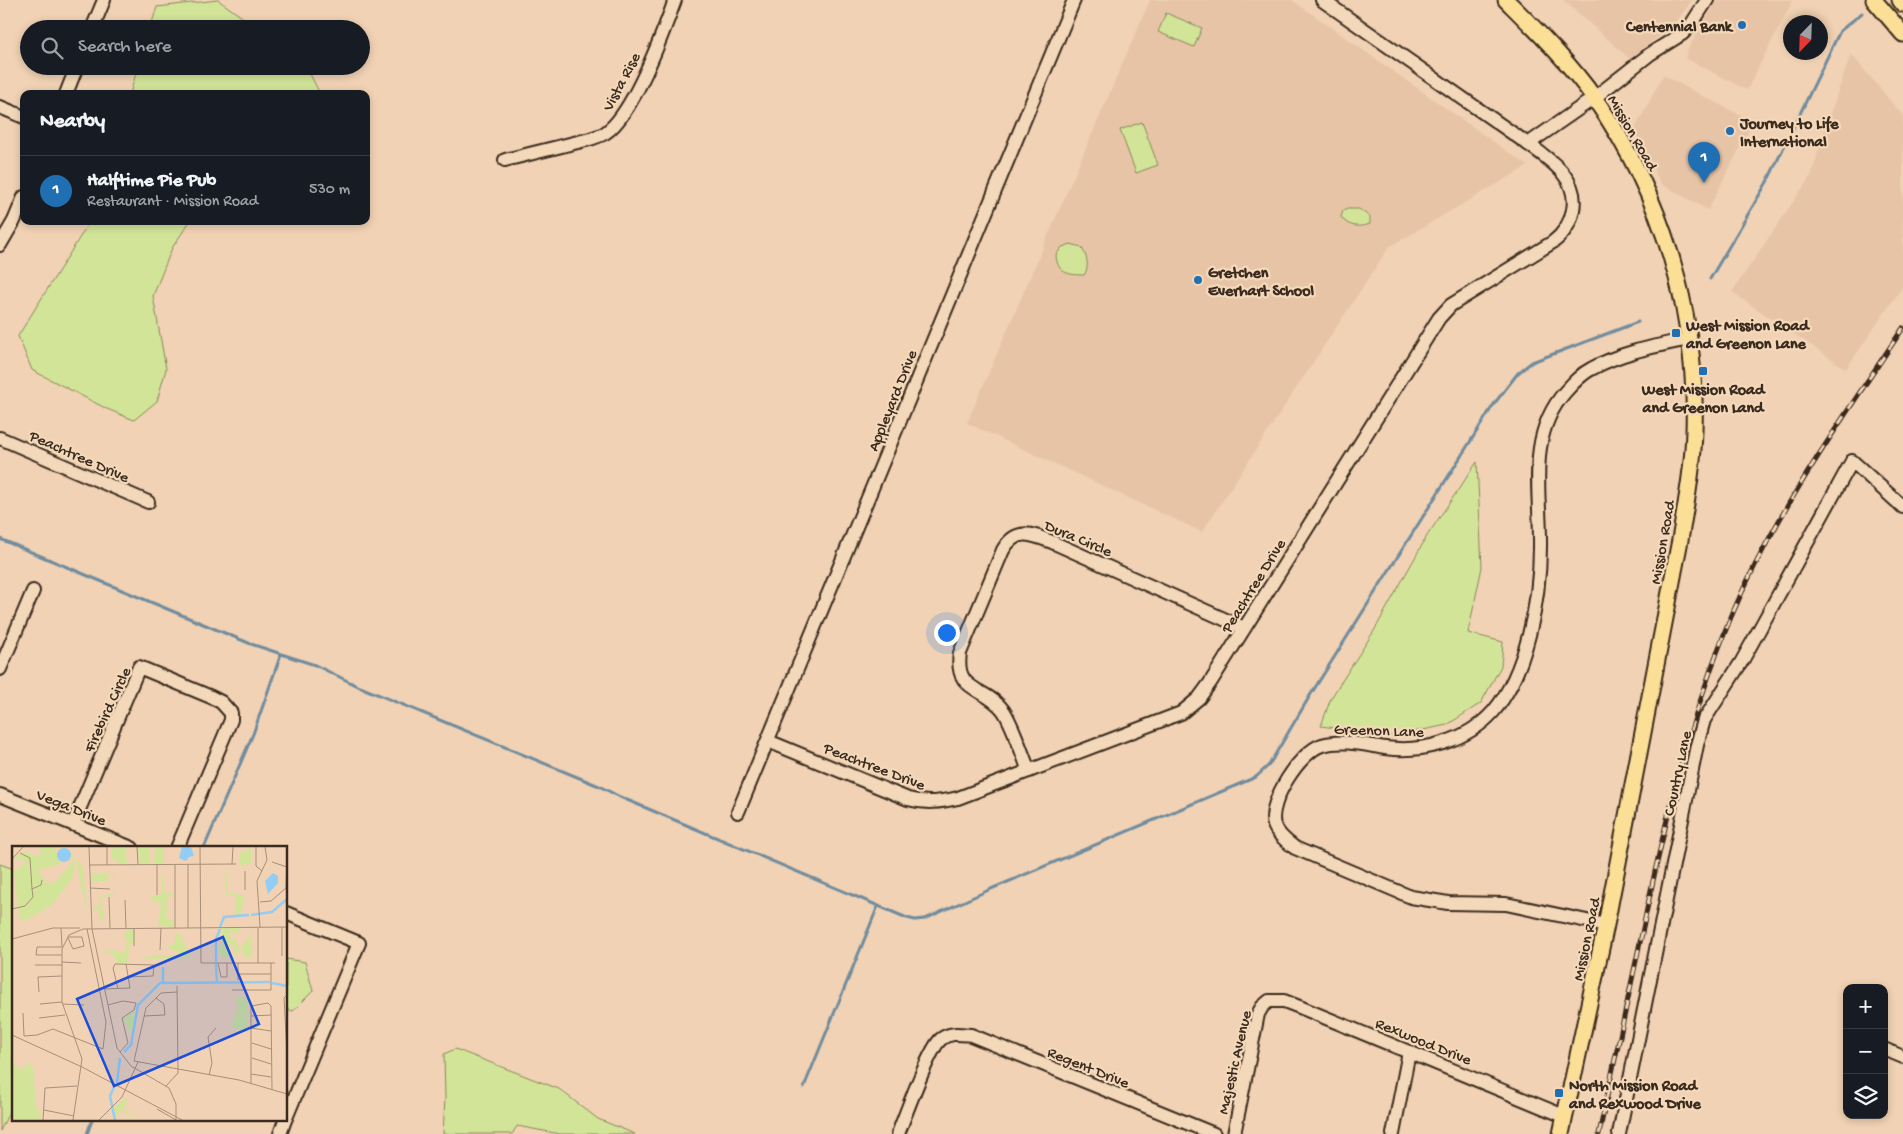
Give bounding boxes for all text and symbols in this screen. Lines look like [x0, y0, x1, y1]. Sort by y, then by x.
north arrow [1783, 15, 1828, 60]
place label: Centennial Bank [1625, 19, 1734, 38]
marker: Centennial Bank [1736, 19, 1748, 31]
search box [20, 20, 370, 75]
icon: search [38, 34, 66, 62]
text: Search here [78, 36, 172, 59]
street label: Vista Rise [599, 50, 647, 116]
street label: Mission Road [1602, 92, 1661, 176]
text: Nearby [40, 110, 105, 135]
place label: Journey to Life International [1739, 115, 1839, 153]
marker: Journey to Life International [1724, 125, 1736, 137]
pin: 1 [1688, 142, 1720, 183]
text: Halftime Pie Pub [87, 170, 216, 193]
text: 1 [53, 181, 59, 200]
text: 530 m [309, 181, 350, 200]
text: Restaurant · Mission Road [87, 193, 258, 212]
place label: Gretchen Everhart School [1208, 265, 1314, 302]
marker: Gretchen Everhart School [1192, 274, 1204, 286]
place label: West Mission Road and Greenon Lane [1685, 318, 1810, 355]
marker: West Mission Road and Greenon Lane [1670, 327, 1682, 339]
street label: Appleyard Drive [865, 347, 923, 455]
marker: West Mission Road and Greenon Land [1697, 365, 1709, 377]
place label: West Mission Road and Greenon Land [1641, 382, 1766, 419]
street label: Peachtree Drive [25, 427, 132, 489]
street label: Mission Road [1648, 498, 1681, 586]
street label: Dura Circle [1040, 517, 1115, 563]
street label: Peachtree Drive [1218, 536, 1292, 638]
your location [934, 620, 960, 646]
street label: Firebird Circle [81, 664, 137, 757]
street label: Greenon Lane [1333, 721, 1425, 744]
street label: Country Lane [1661, 729, 1698, 818]
street label: Peachtree Drive [819, 740, 928, 797]
street label: Vega Drive [32, 786, 109, 832]
inset map [12, 846, 288, 1122]
street label: Mission Road [1570, 895, 1607, 983]
map controls [1843, 984, 1888, 1119]
button: + [1843, 984, 1888, 1029]
street label: Majestic Avenue [1215, 1008, 1258, 1117]
street label: Rexwood Drive [1372, 1015, 1474, 1071]
button: − [1843, 1029, 1888, 1074]
street label: Regent Drive [1044, 1044, 1132, 1095]
button: layers [1843, 1074, 1888, 1119]
place label: North Mission Road and Rexwood Drive [1568, 1078, 1701, 1115]
marker: North Mission Road and Rexwood Drive [1553, 1087, 1565, 1099]

